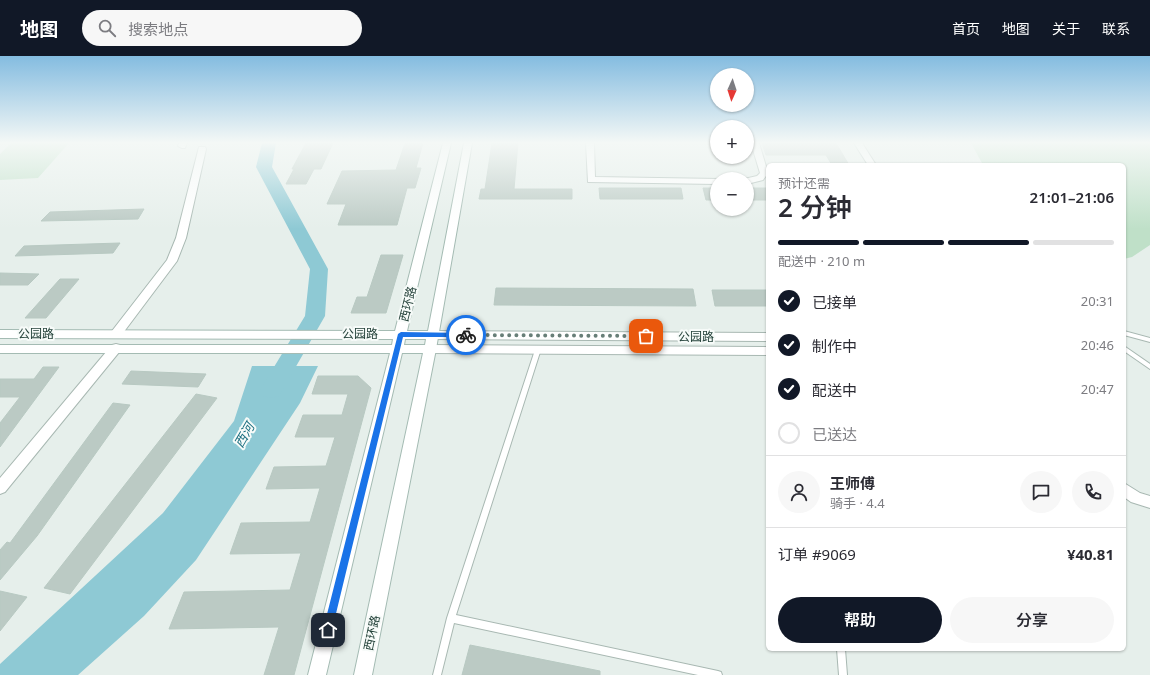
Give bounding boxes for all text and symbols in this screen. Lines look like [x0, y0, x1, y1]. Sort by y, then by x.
search box [82, 10, 362, 46]
text: 地图 [20, 16, 58, 42]
icon: search [96, 17, 118, 39]
text: 搜索地点 [128, 19, 188, 39]
text: 首页 [952, 19, 980, 38]
text: 地图 [1002, 19, 1030, 38]
text: 关于 [1052, 19, 1080, 38]
text: 联系 [1102, 19, 1130, 38]
north arrow [710, 68, 754, 112]
map controls [710, 68, 754, 216]
button: + [710, 120, 754, 164]
button: − [710, 172, 754, 216]
text: 预计还需 [778, 174, 830, 192]
text: 21:01–21:06 [1030, 187, 1114, 207]
text: 2 分钟 [778, 189, 852, 225]
text: 配送中 · 210 m [778, 252, 865, 270]
street label: 西环路 [395, 284, 420, 323]
icon: check [778, 290, 800, 312]
text: 已接单 [812, 292, 857, 312]
text: 20:31 [1081, 292, 1114, 310]
courier [446, 315, 486, 355]
pin [629, 319, 663, 353]
icon: bike [455, 324, 477, 346]
street label: 公园路 [18, 325, 54, 342]
street label: 公园路 [342, 325, 378, 342]
icon: bag [635, 325, 657, 347]
street label: 公园路 [678, 328, 714, 345]
icon: check [778, 334, 800, 356]
text: 制作中 [812, 336, 857, 356]
text: 20:46 [1081, 336, 1114, 354]
icon: check [778, 378, 800, 400]
text: 配送中 [812, 380, 857, 400]
text: 20:47 [1081, 380, 1114, 398]
water label: 西河 [230, 417, 260, 451]
text: 已送达 [812, 424, 857, 444]
button: person [778, 471, 820, 513]
button: chat [1020, 471, 1062, 513]
button: phone [1072, 471, 1114, 513]
text: 王师傅 [830, 473, 875, 493]
text: 骑手 · 4.4 [830, 494, 885, 512]
text: 订单 #9069 [778, 544, 856, 564]
text: ¥40.81 [1067, 544, 1114, 564]
button: 帮助 [778, 597, 942, 643]
button: 分享 [950, 597, 1114, 643]
pin [311, 613, 345, 647]
street label: 西环路 [359, 614, 384, 652]
icon: home [317, 619, 339, 641]

